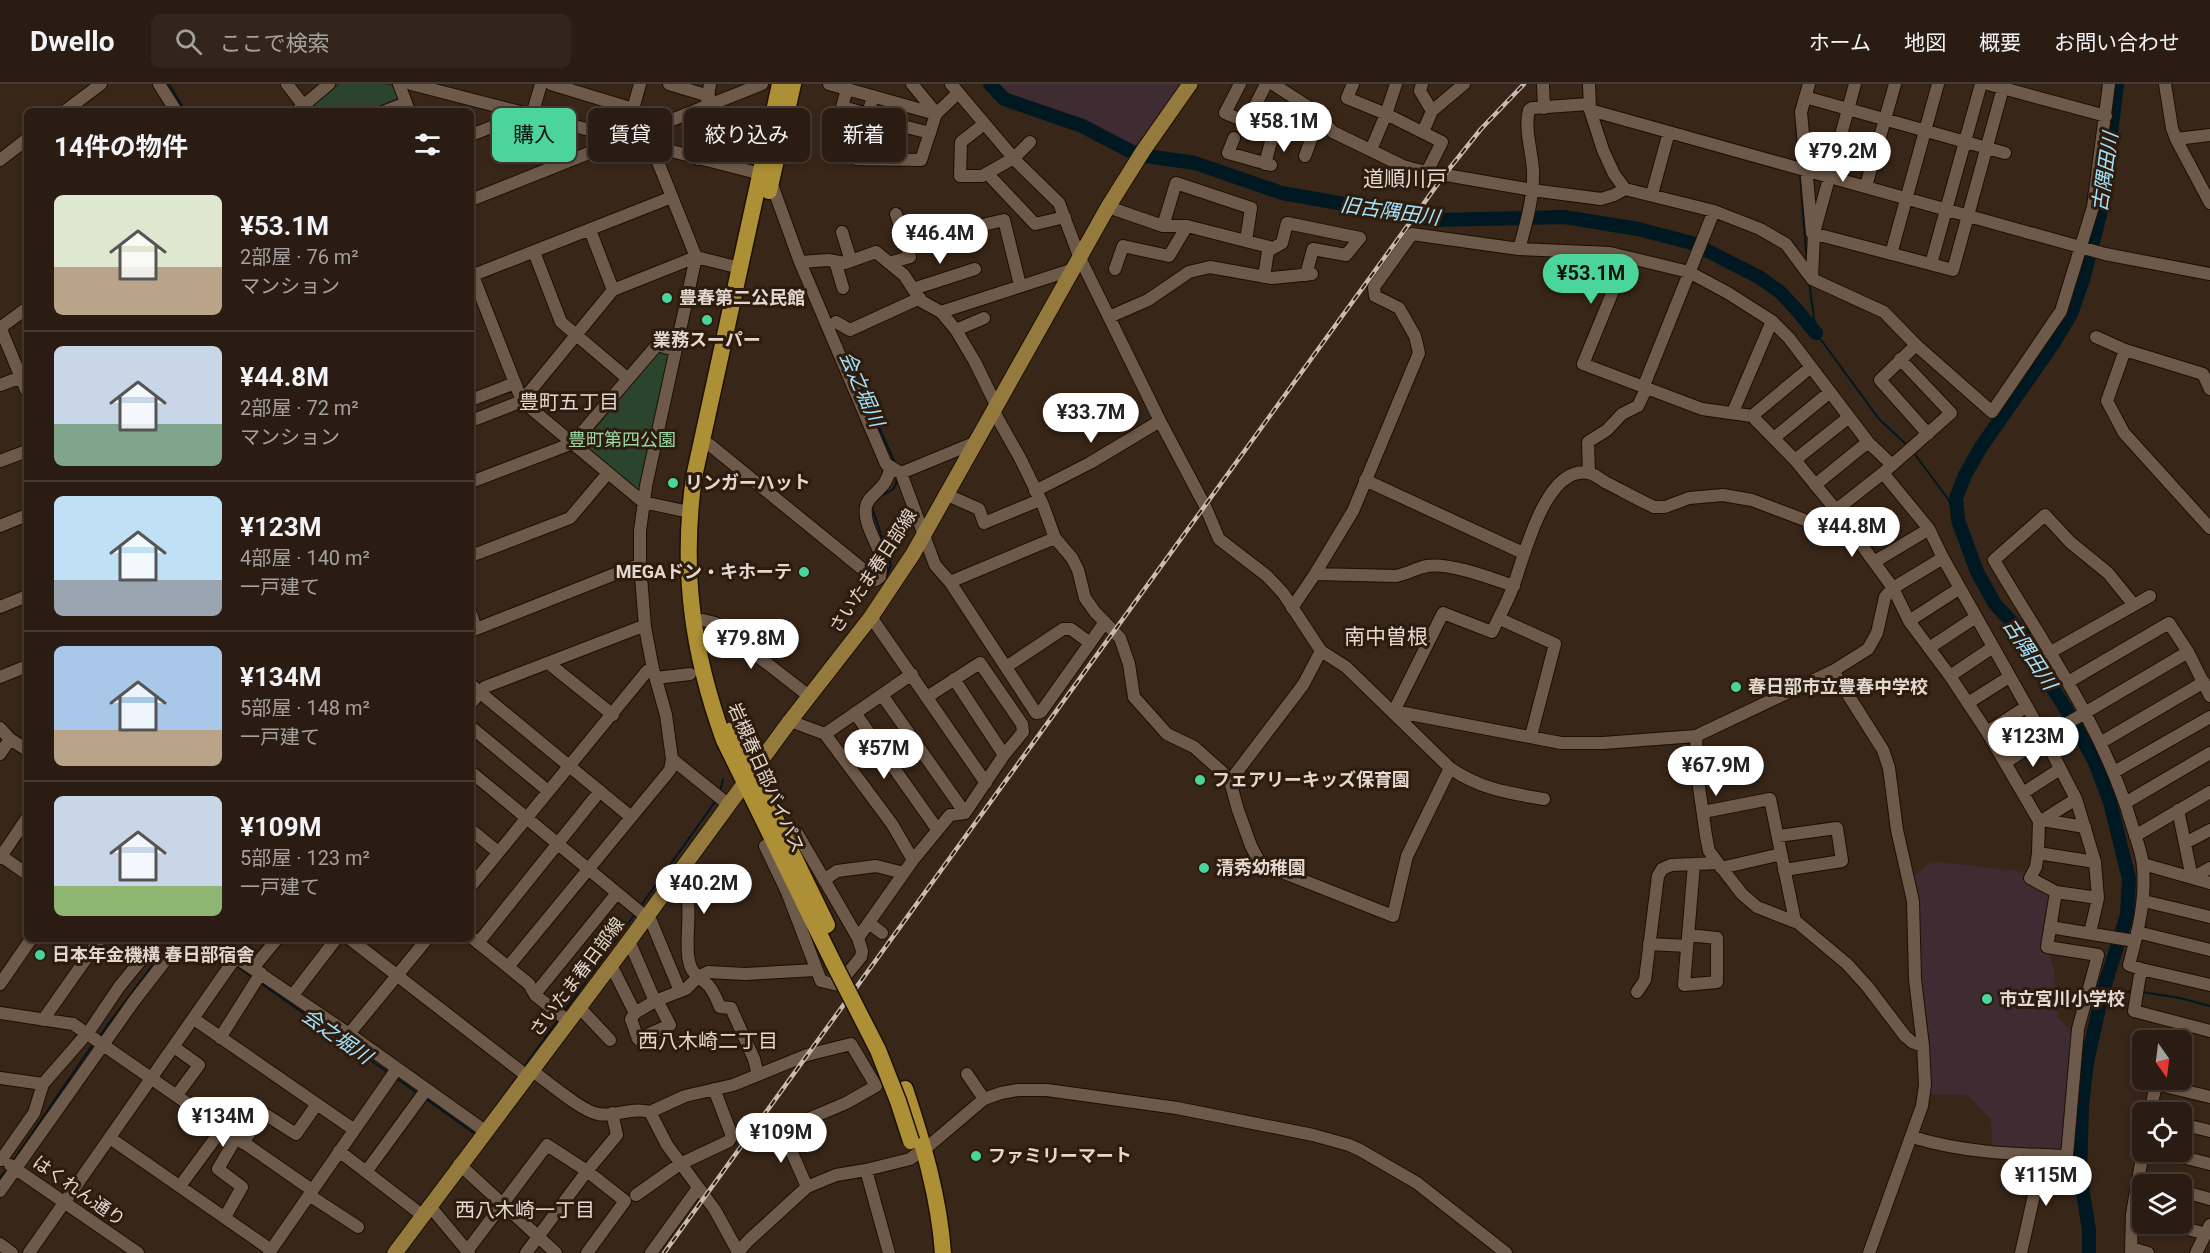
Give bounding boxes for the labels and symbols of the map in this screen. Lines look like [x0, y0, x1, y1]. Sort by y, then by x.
pin: ¥58.1M [1235, 102, 1333, 153]
water label: 古隅田川 [2088, 129, 2123, 213]
pin: ¥79.2M [1794, 132, 1892, 183]
district label: 道順川戸 [1363, 167, 1447, 191]
water label: 旧古隅田川 [1339, 192, 1443, 230]
pin: ¥46.4M [891, 214, 989, 265]
pin: ¥53.1M [1542, 254, 1640, 305]
place label: 豊春第二公民館 [679, 287, 805, 308]
marker: 豊春第二公民館 [660, 291, 674, 305]
marker: 業務スーパー [700, 313, 714, 327]
place label: 業務スーパー [653, 329, 761, 350]
water label: 会之堀川 [835, 348, 890, 432]
district label: 豊町五丁目 [519, 390, 619, 414]
pin: ¥33.7M [1042, 393, 1140, 444]
park label: 豊町第四公園 [568, 429, 676, 450]
place label: リンガーハット [685, 472, 811, 493]
marker: リンガーハット [666, 476, 680, 490]
street label: さいたま春日部線 [825, 505, 920, 637]
pin: ¥44.8M [1803, 507, 1901, 558]
place label: MEGAドン・キホーテ [616, 561, 792, 582]
marker: MEGAドン・キホーテ [797, 565, 811, 579]
water label: 古隅田川 [1998, 614, 2063, 696]
pin: ¥79.8M [702, 619, 800, 670]
district label: 南中曽根 [1344, 625, 1428, 649]
place label: 春日部市立豊春中学校 [1748, 676, 1928, 697]
marker: 春日部市立豊春中学校 [1729, 680, 1743, 694]
street label: 岩槻春日部バイパス [724, 700, 809, 856]
pin: ¥123M [1991, 717, 2075, 768]
pin: ¥57M [848, 729, 920, 780]
pin: ¥67.9M [1667, 746, 1765, 797]
place label: フェアリーキッズ保育園 [1212, 769, 1410, 790]
marker: フェアリーキッズ保育園 [1193, 773, 1207, 787]
place label: 清秀幼稚園 [1216, 857, 1306, 878]
marker: 清秀幼稚園 [1197, 861, 1211, 875]
pin: ¥40.2M [655, 864, 753, 915]
street label: さいたま春日部線 [525, 913, 628, 1040]
place label: 日本年金機構 春日部宿舎 [52, 944, 254, 965]
marker: 日本年金機構 春日部宿舎 [33, 948, 47, 962]
place label: 市立宮川小学校 [1999, 988, 2125, 1009]
marker: 市立宮川小学校 [1980, 992, 1994, 1006]
water label: 会之堀川 [297, 1003, 378, 1070]
district label: 西八木崎二丁目 [638, 1029, 778, 1053]
north arrow [2132, 1030, 2192, 1090]
pin: ¥134M [181, 1097, 265, 1148]
pin: ¥109M [739, 1113, 823, 1164]
place label: ファミリーマート [988, 1145, 1132, 1166]
marker: ファミリーマート [969, 1149, 983, 1163]
street label: はくれん通り [29, 1151, 130, 1230]
pin: ¥115M [2004, 1156, 2088, 1207]
district label: 西八木崎一丁目 [455, 1198, 595, 1222]

